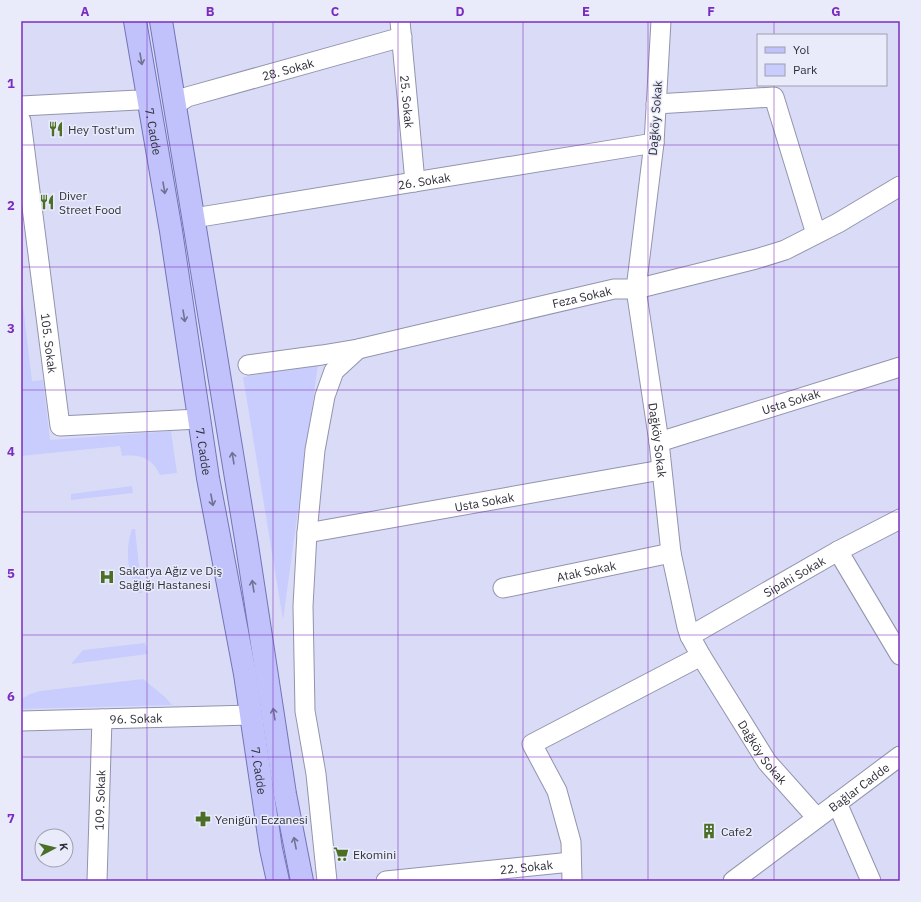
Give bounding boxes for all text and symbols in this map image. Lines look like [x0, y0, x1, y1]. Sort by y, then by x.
text: A [81, 3, 90, 20]
text: B [206, 3, 215, 20]
text: C [331, 3, 340, 20]
text: D [455, 3, 465, 20]
text: E [582, 3, 590, 20]
text: F [707, 3, 715, 20]
text: G [831, 3, 841, 20]
legend [757, 34, 887, 86]
text: Yol [793, 42, 810, 57]
one-way arrow [138, 53, 146, 66]
street label: 28. Sokak [260, 54, 316, 83]
text: Park [793, 62, 818, 77]
street label: 25. Sokak [398, 74, 418, 130]
text: 1 [7, 75, 15, 92]
street label: Dağköy Sokak [645, 79, 665, 156]
street label: 7. Cadde [143, 107, 165, 157]
restaurant icon: Hey Tost'um [47, 120, 65, 138]
place label: Hey Tost'um [68, 122, 135, 137]
street label: 26. Sokak [396, 169, 452, 192]
one-way arrow [160, 181, 168, 194]
place label: Diver Street Food [59, 188, 122, 217]
restaurant icon: Diver Street Food [38, 193, 56, 211]
text: 2 [7, 197, 15, 214]
street label: Feza Sokak [551, 282, 614, 311]
one-way arrow [180, 309, 188, 322]
street label: 105. Sokak [38, 312, 61, 375]
text: 3 [7, 320, 15, 337]
street label: Usta Sokak [760, 385, 822, 417]
street label: Dağköy Sokak [646, 402, 670, 479]
street label: 7. Cadde [193, 427, 215, 477]
text: 4 [7, 443, 15, 460]
one-way arrow [228, 452, 236, 465]
street label: Usta Sokak [453, 489, 516, 514]
one-way arrow [209, 493, 217, 506]
street label: Sipahi Sokak [760, 552, 828, 600]
street label: Atak Sokak [555, 557, 618, 584]
place label: Sakarya Ağız ve Diş Sağlığı Hastanesi [119, 563, 222, 592]
text: 5 [7, 565, 15, 582]
hospital icon: Sakarya Ağız ve Diş Sağlığı Hastanesi [98, 568, 116, 586]
one-way arrow [249, 580, 257, 593]
text: 6 [7, 688, 15, 705]
one-way arrow [270, 708, 278, 721]
street label: 96. Sokak [109, 710, 163, 726]
street label: Dağköy Sokak [735, 717, 791, 788]
street label: 7. Cadde [248, 746, 270, 796]
street label: Bağlar Cadde [825, 759, 892, 814]
street label: 109. Sokak [91, 769, 108, 830]
text: 7 [7, 810, 15, 827]
pharmacy icon: Yenigün Eczanesi [194, 810, 212, 828]
place label: Yenigün Eczanesi [215, 812, 308, 827]
building icon: Cafe2 [700, 822, 718, 840]
place label: Cafe2 [721, 824, 753, 839]
north arrow [34, 828, 74, 868]
one-way arrow [290, 837, 298, 850]
text: K [57, 842, 71, 852]
supermarket icon: Ekomini [332, 845, 350, 863]
place label: Ekomini [353, 847, 396, 862]
street label: 22. Sokak [499, 856, 554, 877]

